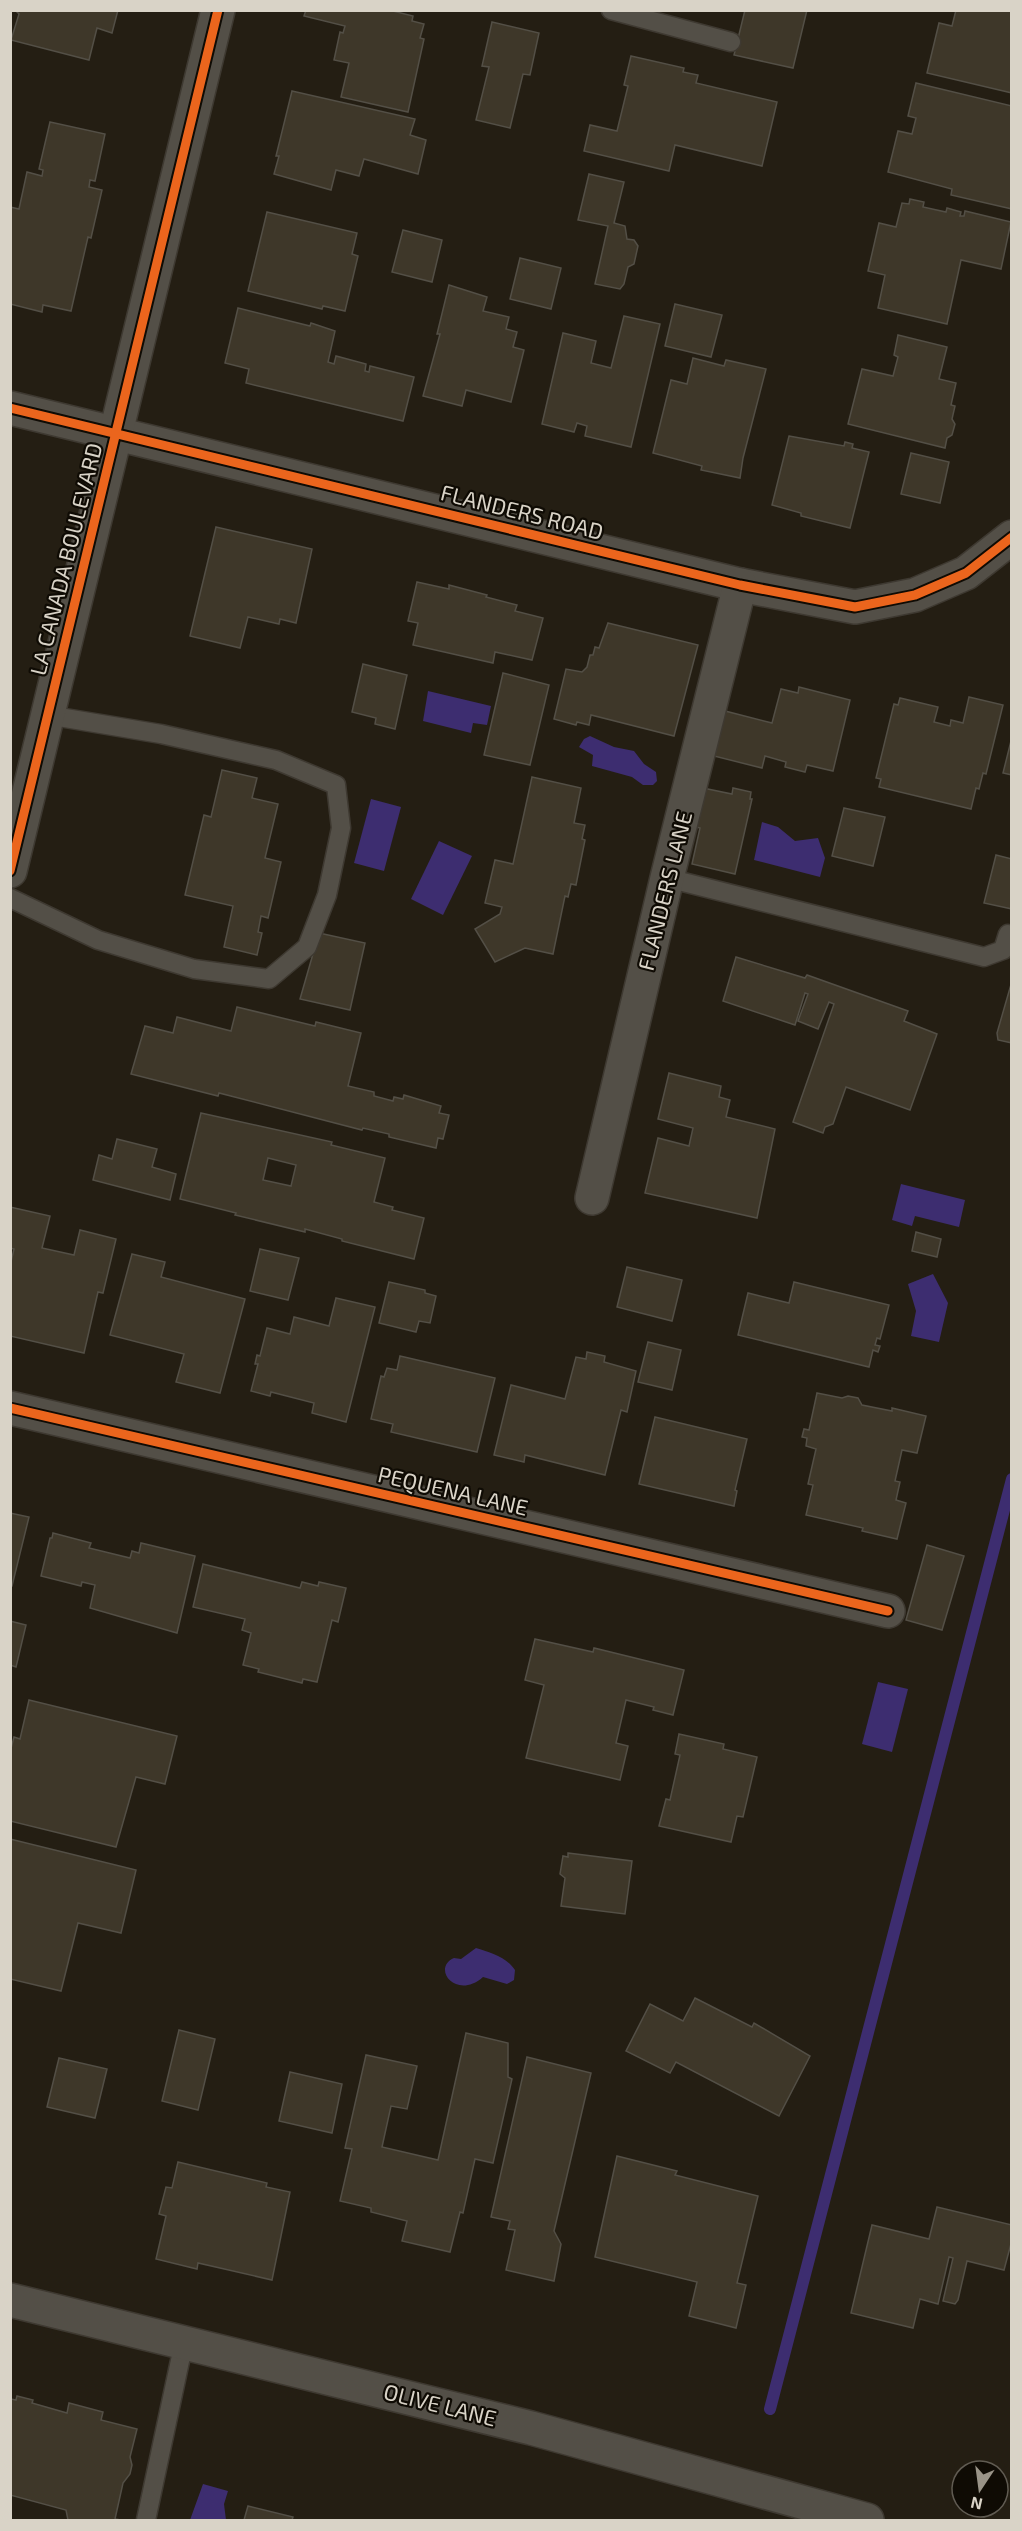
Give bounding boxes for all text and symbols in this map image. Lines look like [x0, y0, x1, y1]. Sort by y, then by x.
street label: LA CANADA BOULEVARD [24, 440, 106, 678]
street label: FLANDERS ROAD [438, 478, 606, 544]
street label: FLANDERS LANE [632, 809, 696, 973]
street label: PEQUENA LANE [375, 1460, 531, 1521]
street label: OLIVE LANE [381, 2377, 499, 2431]
north arrow [950, 2459, 1010, 2519]
text: N [969, 2494, 984, 2515]

